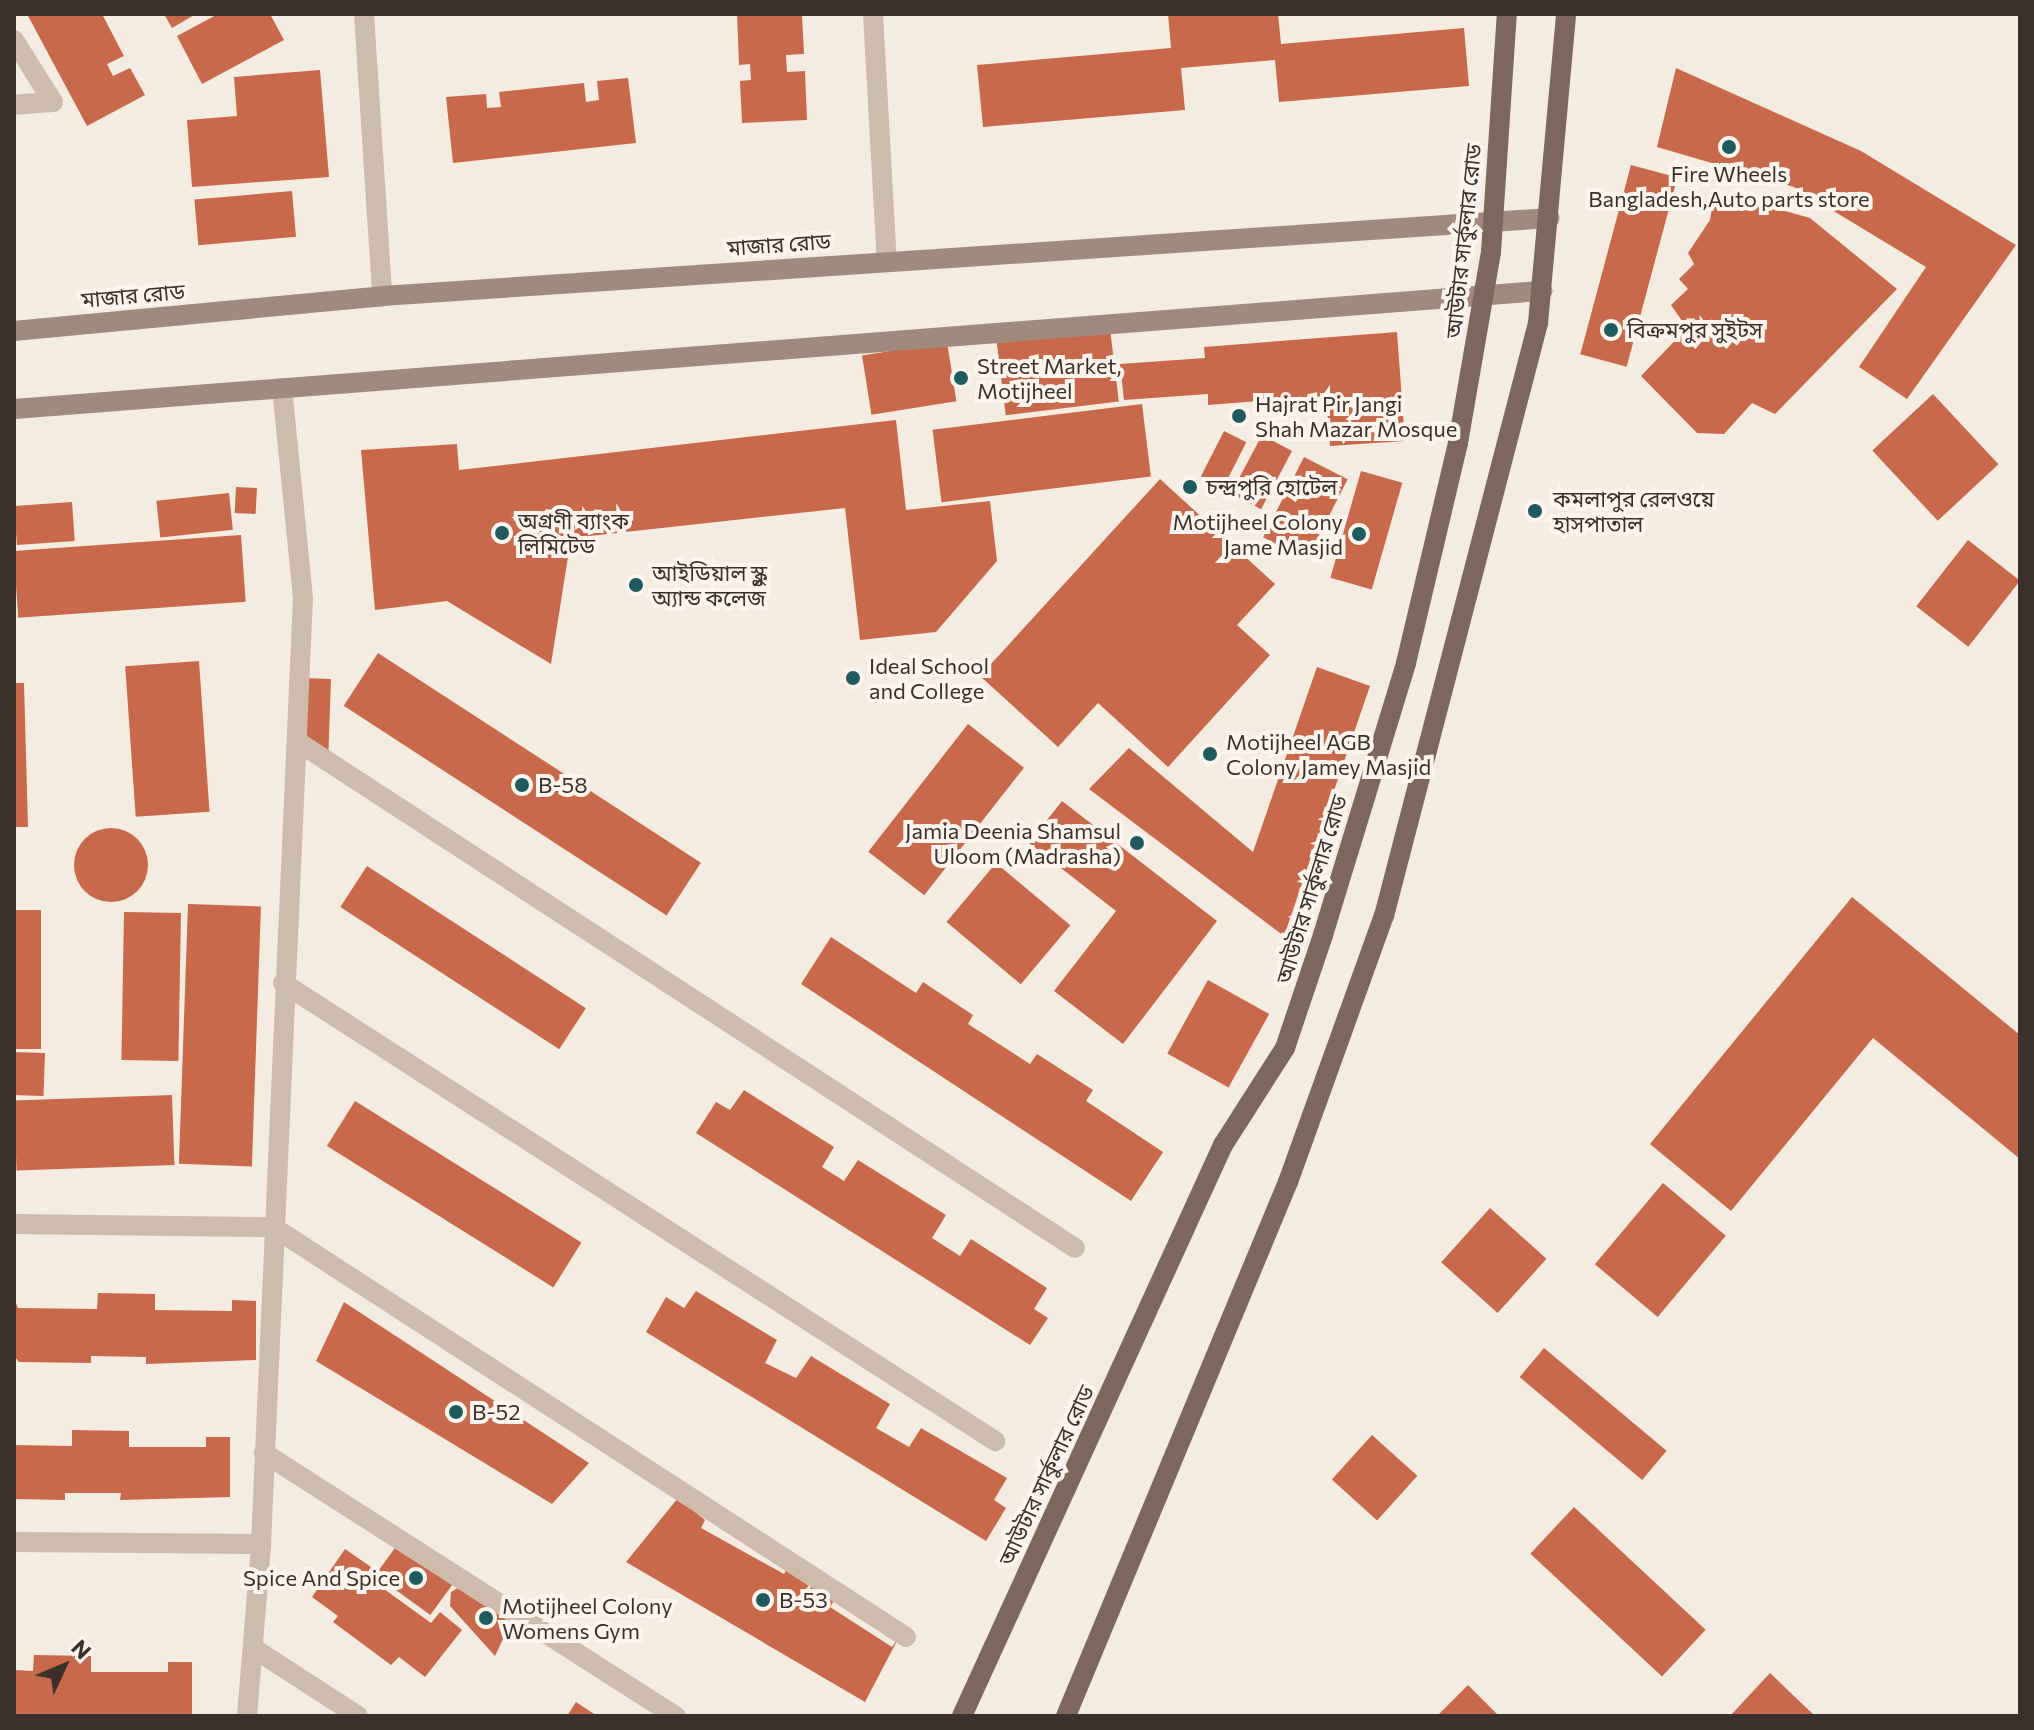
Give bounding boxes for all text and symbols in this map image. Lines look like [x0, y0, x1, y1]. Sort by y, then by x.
marker: Fire Wheels Bangladesh,Auto parts store [1720, 138, 1738, 156]
street label: আউটার সার্কুলার রোড [1440, 142, 1486, 340]
place label: Fire Wheels Bangladesh,Auto parts store [1588, 160, 1870, 212]
street label: মাজার রোড [726, 227, 832, 261]
street label: মাজার রোড [80, 277, 186, 313]
place label: বিক্রমপুর সুইটস [1627, 317, 1763, 343]
marker: বিক্রমপুর সুইটস [1602, 321, 1620, 339]
place label: Street Market, Motijheel [977, 352, 1121, 404]
marker: Street Market, Motijheel [952, 369, 970, 387]
place label: Hajrat Pir Jangi Shah Mazar Mosque [1255, 390, 1457, 442]
marker: Hajrat Pir Jangi Shah Mazar Mosque [1230, 407, 1248, 425]
place label: চন্দ্রপুরি হোটেল [1206, 474, 1337, 500]
marker: চন্দ্রপুরি হোটেল [1181, 478, 1199, 496]
place label: কমলাপুর রেলওয়ে হাসপাতাল [1553, 485, 1714, 536]
marker: কমলাপুর রেলওয়ে হাসপাতাল [1524, 500, 1546, 522]
place label: অগ্রণী ব্যাংক লিমিটেড [518, 507, 629, 558]
place label: Motijheel Colony Jame Masjid [1172, 508, 1343, 560]
marker: অগ্রণী ব্যাংক লিমিটেড [493, 524, 511, 542]
marker: Motijheel Colony Jame Masjid [1350, 525, 1368, 543]
place label: আইডিয়াল স্কুল অ্যান্ড কলেজ [652, 559, 767, 610]
marker: আইডিয়াল স্কুল অ্যান্ড কলেজ [627, 576, 645, 594]
place label: Ideal School and College [869, 652, 989, 704]
marker: Ideal School and College [844, 669, 862, 687]
place label: Motijheel AGB Colony Jamey Masjid [1226, 728, 1431, 780]
marker: Motijheel AGB Colony Jamey Masjid [1201, 745, 1219, 763]
place label: B-58 [538, 772, 587, 798]
marker: B-58 [513, 776, 531, 794]
street label: আউটার সার্কুলার রোড [1270, 792, 1352, 986]
place label: Jamia Deenia Shamsul Uloom (Madrasha) [905, 817, 1121, 868]
marker: Jamia Deenia Shamsul Uloom (Madrasha) [1128, 834, 1146, 852]
street label: আউটার সার্কুলার রোড [993, 1381, 1099, 1569]
place label: B-52 [472, 1399, 520, 1425]
marker: B-52 [447, 1403, 465, 1421]
place label: Spice And Spice [243, 1565, 400, 1591]
marker: Spice And Spice [407, 1569, 425, 1587]
place label: B-53 [779, 1587, 828, 1613]
marker: B-53 [754, 1591, 772, 1609]
place label: Motijheel Colony Womens Gym [502, 1592, 673, 1644]
marker: Motijheel Colony Womens Gym [477, 1609, 495, 1627]
north arrow [24, 1626, 104, 1706]
text: N [66, 1634, 97, 1664]

